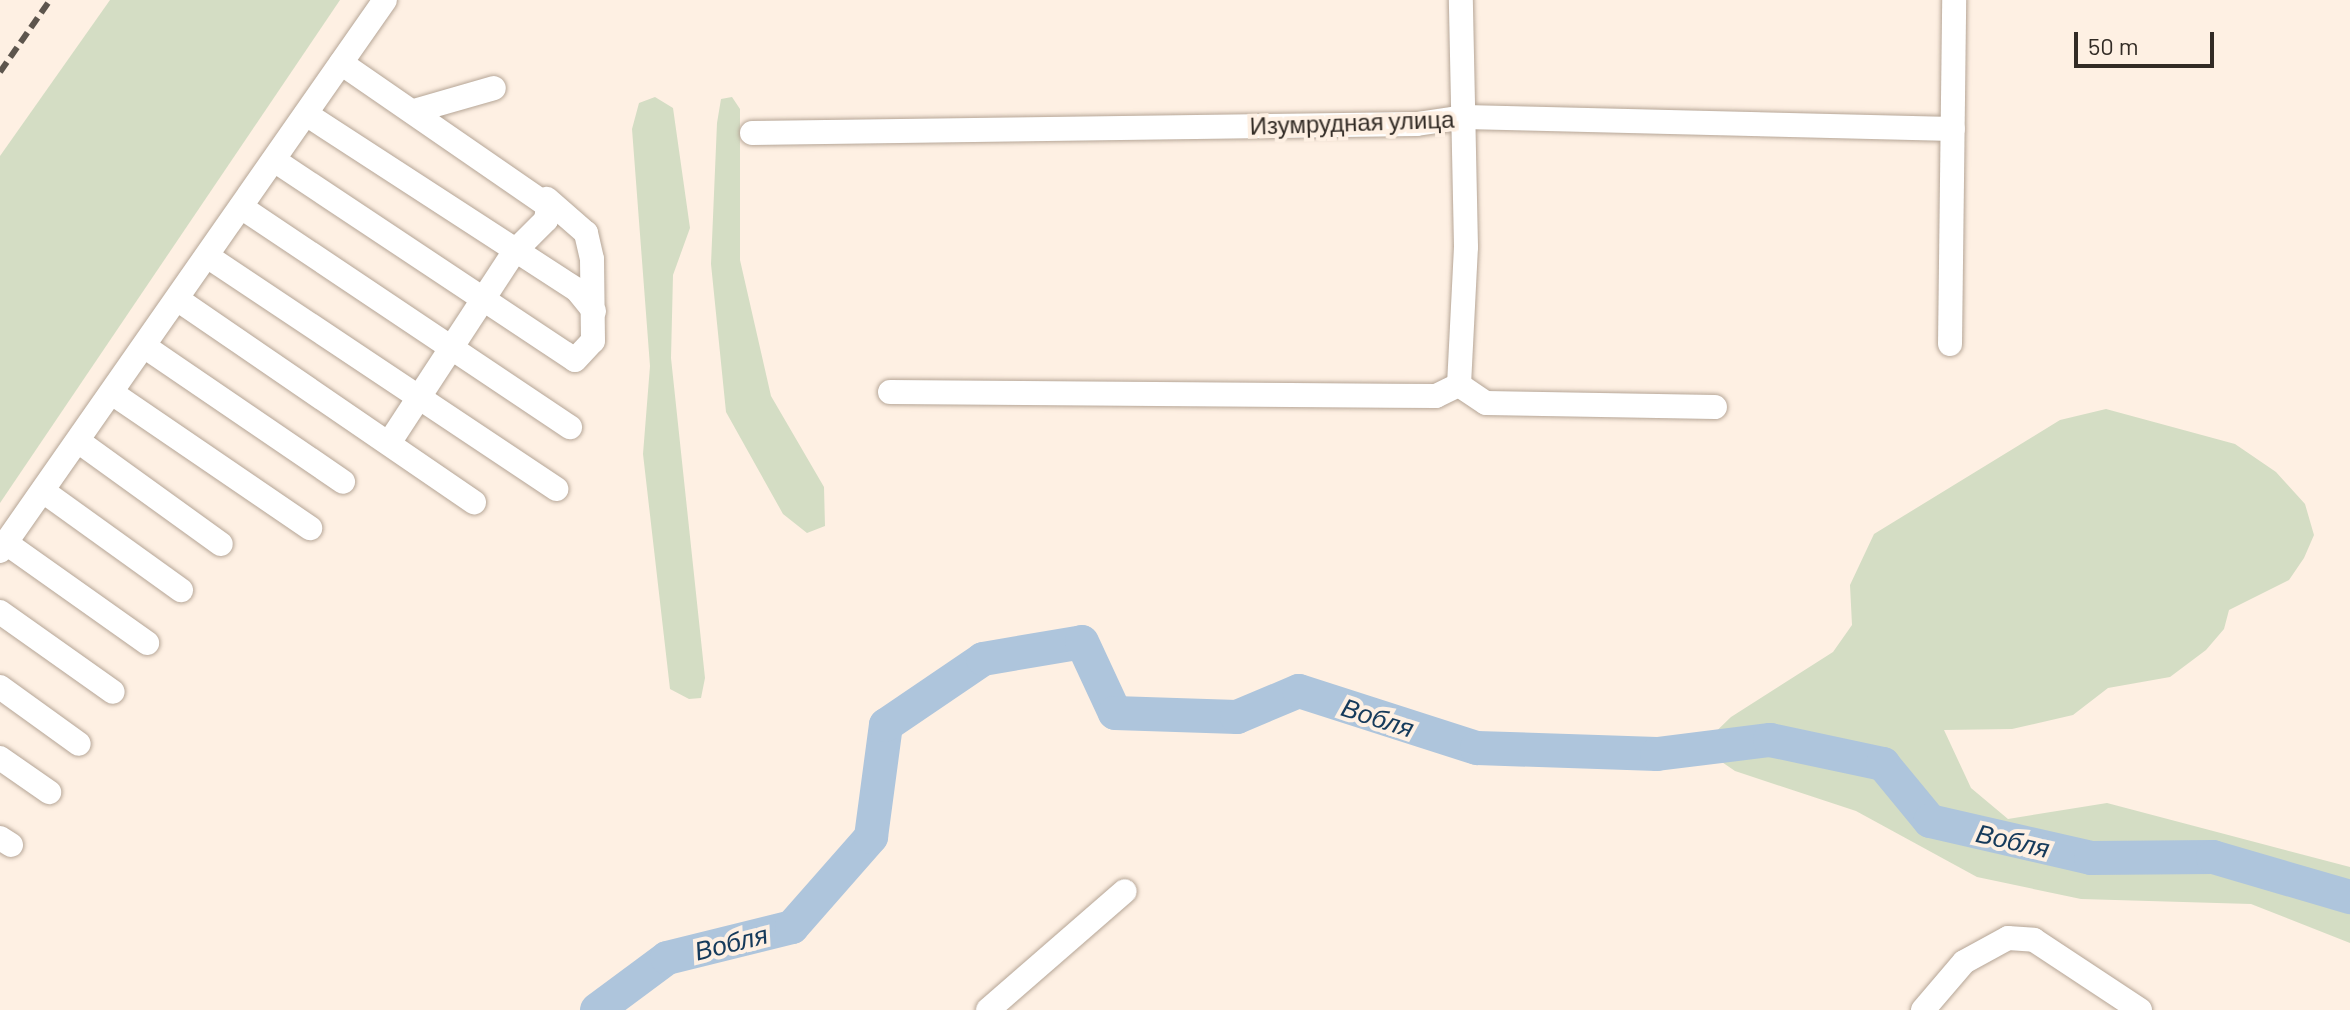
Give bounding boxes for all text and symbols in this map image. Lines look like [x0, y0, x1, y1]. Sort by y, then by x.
scale bar [2078, 16, 2218, 66]
text: 50 m [2088, 31, 2139, 60]
street label: Изумрудная улица [1249, 104, 1455, 140]
water label: Вобля [1338, 691, 1418, 743]
water label: Вобля [1973, 816, 2053, 864]
water label: Вобля [691, 918, 771, 966]

